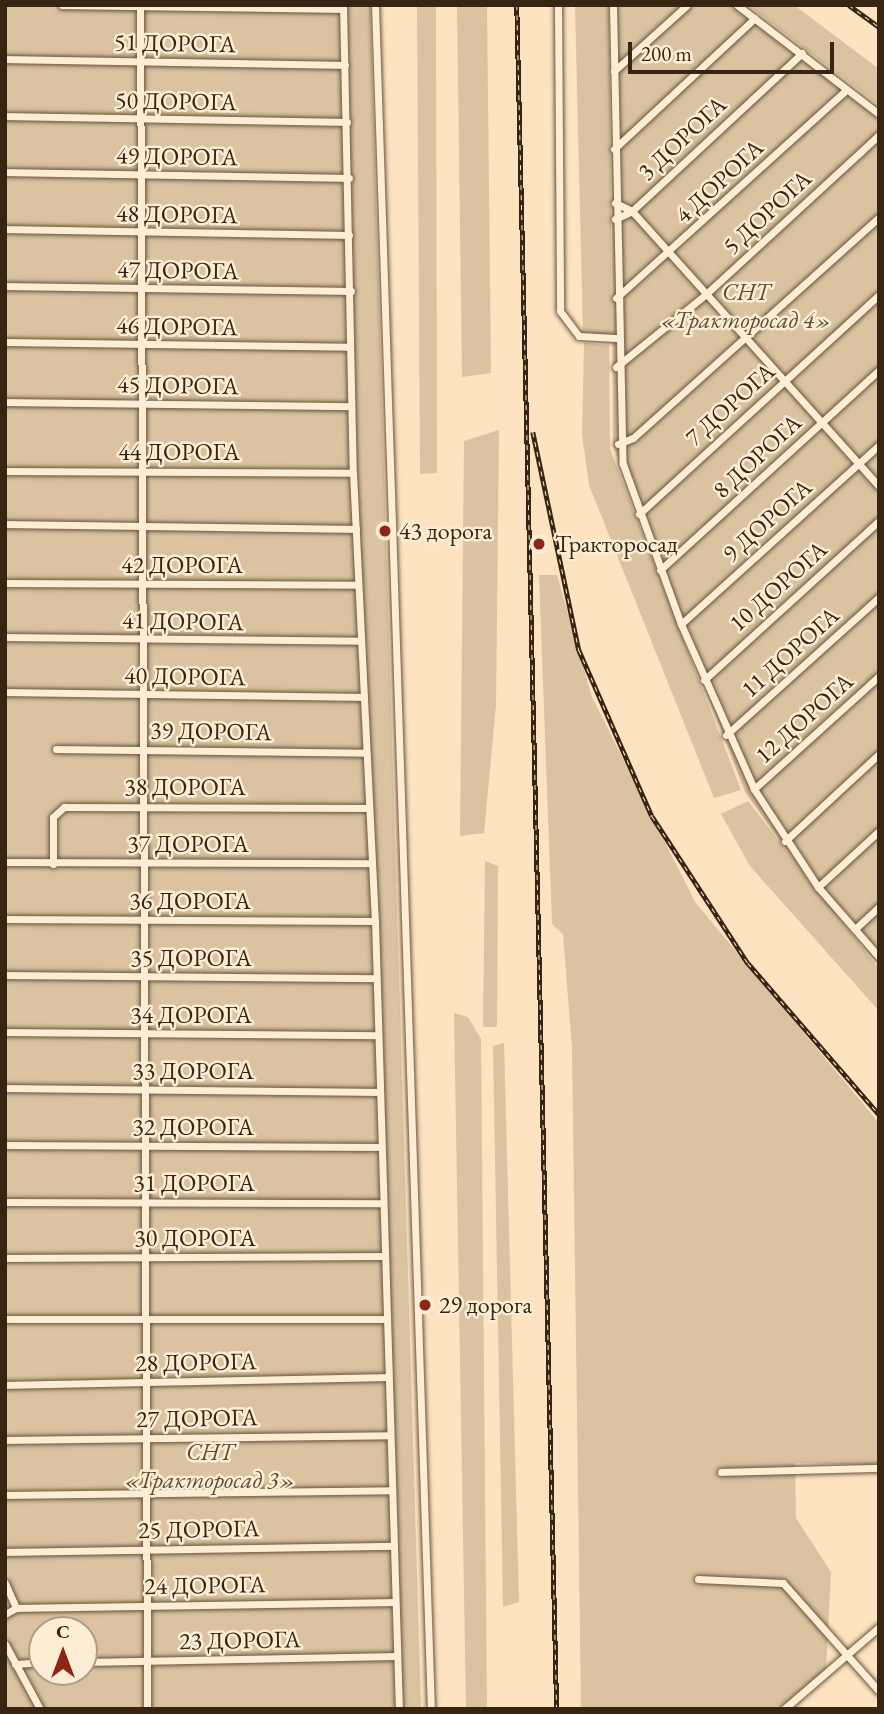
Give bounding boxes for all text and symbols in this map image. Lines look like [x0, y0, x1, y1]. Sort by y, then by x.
street label: 51 ДОРОГА [114, 28, 236, 58]
scale bar [632, 28, 838, 72]
text: 200 m [641, 40, 692, 67]
street label: 50 ДОРОГА [115, 86, 237, 116]
street label: 3 ДОРОГА [632, 90, 732, 186]
street label: 4 ДОРОГА [669, 133, 769, 229]
street label: 49 ДОРОГА [116, 141, 238, 171]
street label: 5 ДОРОГА [717, 164, 817, 260]
street label: 48 ДОРОГА [116, 199, 238, 229]
street label: 47 ДОРОГА [117, 255, 239, 285]
park label: СНТ «Тракторосад 4» [661, 278, 831, 334]
street label: 46 ДОРОГА [116, 311, 238, 341]
street label: 7 ДОРОГА [679, 356, 781, 452]
street label: 45 ДОРОГА [117, 370, 239, 400]
street label: 8 ДОРОГА [707, 408, 807, 504]
street label: 44 ДОРОГА [118, 438, 240, 466]
street label: 9 ДОРОГА [716, 472, 818, 568]
place label: 43 дорога [399, 517, 492, 545]
marker: 43 дорога [377, 523, 393, 539]
place label: Тракторосад [555, 530, 678, 558]
marker: Тракторосад [529, 534, 549, 554]
street label: 10 ДОРОГА [723, 535, 833, 637]
street label: 42 ДОРОГА [121, 551, 243, 579]
street label: 11 ДОРОГА [735, 601, 845, 703]
street label: 41 ДОРОГА [122, 606, 244, 636]
street label: 40 ДОРОГА [124, 661, 246, 691]
street label: 12 ДОРОГА [749, 667, 859, 769]
street label: 39 ДОРОГА [150, 716, 272, 746]
street label: 38 ДОРОГА [124, 773, 246, 801]
street label: 37 ДОРОГА [127, 830, 249, 858]
street label: 36 ДОРОГА [129, 887, 251, 915]
street label: 35 ДОРОГА [130, 944, 252, 972]
street label: 34 ДОРОГА [130, 1001, 252, 1029]
street label: 33 ДОРОГА [132, 1057, 254, 1085]
street label: 32 ДОРОГА [132, 1113, 254, 1141]
street label: 31 ДОРОГА [133, 1169, 255, 1197]
street label: 30 ДОРОГА [134, 1224, 256, 1252]
place label: 29 дорога [439, 1291, 532, 1319]
marker: 29 дорога [417, 1297, 433, 1313]
street label: 28 ДОРОГА [135, 1347, 257, 1377]
street label: 27 ДОРОГА [136, 1403, 258, 1433]
park label: СНТ «Тракторосад 3» [125, 1438, 295, 1494]
street label: 25 ДОРОГА [138, 1514, 260, 1544]
street label: 24 ДОРОГА [144, 1570, 266, 1600]
north arrow [28, 1616, 98, 1686]
text: С [56, 1619, 70, 1644]
street label: 23 ДОРОГА [179, 1625, 301, 1655]

